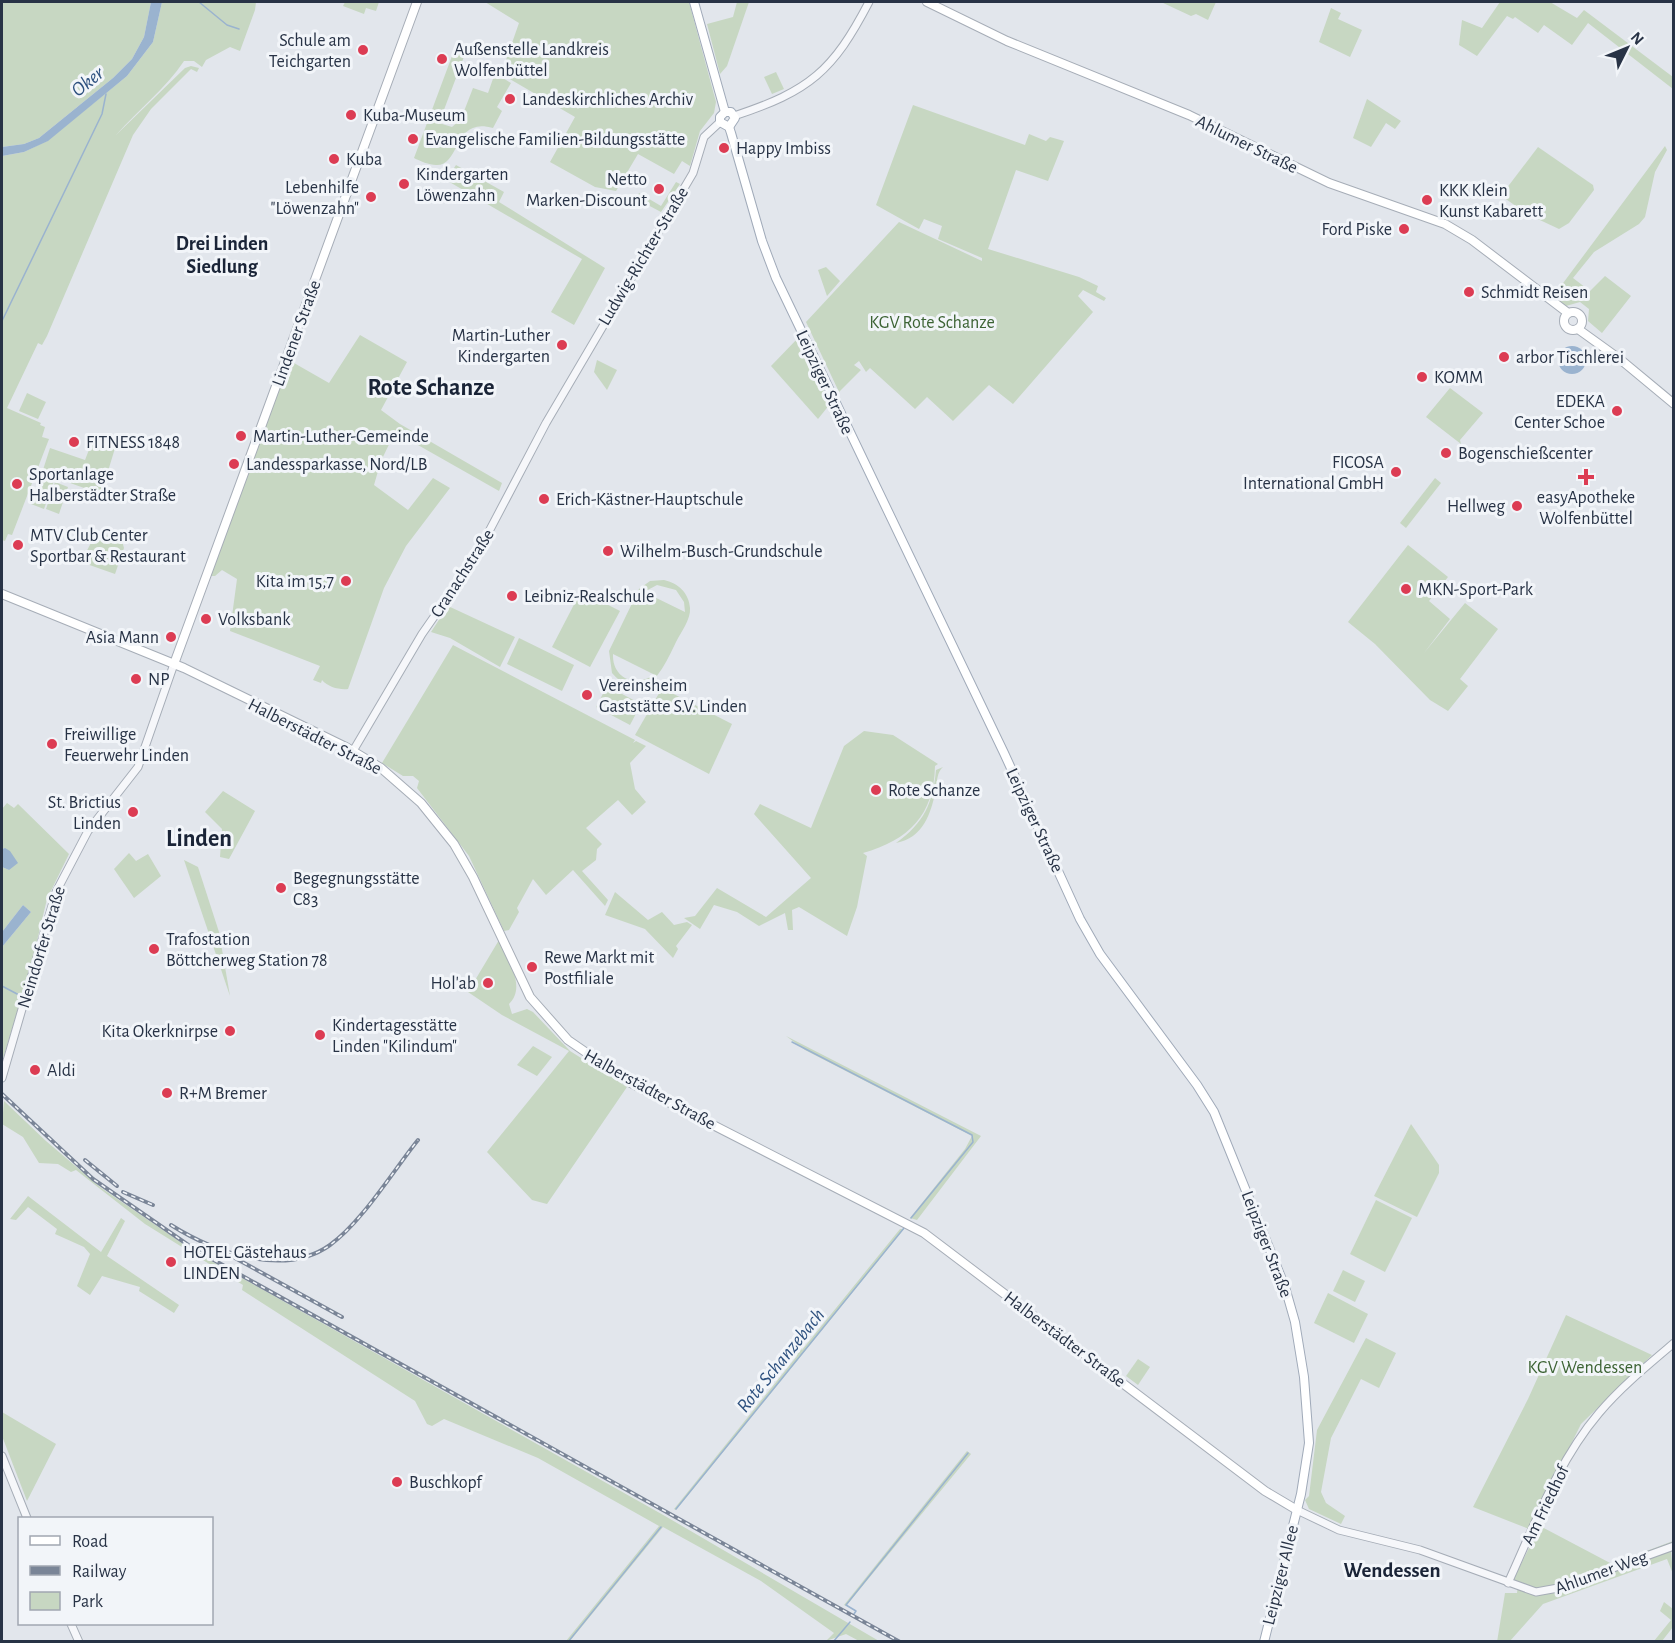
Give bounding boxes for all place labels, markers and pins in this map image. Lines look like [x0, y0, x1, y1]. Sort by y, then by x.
place label: Schule am Teichgarten [269, 32, 351, 71]
place label: Außenstelle Landkreis Wolfenbüttel [454, 41, 609, 80]
marker: Schule am Teichgarten [356, 43, 370, 57]
marker: Außenstelle Landkreis Wolfenbüttel [435, 52, 449, 66]
place label: Landeskirchliches Archiv [522, 91, 694, 109]
marker: Landeskirchliches Archiv [503, 92, 517, 106]
place label: Kuba-Museum [363, 107, 466, 125]
marker: Kuba-Museum [344, 108, 358, 122]
place label: Evangelische Familien-Bildungsstätte [425, 131, 685, 149]
marker: Evangelische Familien-Bildungsstätte [406, 132, 420, 146]
place label: Happy Imbiss [736, 140, 831, 158]
marker: Happy Imbiss [717, 141, 731, 155]
place label: Kuba [346, 151, 382, 169]
marker: Kuba [327, 152, 341, 166]
place label: Kindergarten Löwenzahn [416, 166, 508, 205]
place label: Netto Marken-Discount [526, 171, 647, 210]
marker: Kindergarten Löwenzahn [397, 177, 411, 191]
place label: Lebenhilfe "Löwenzahn" [271, 179, 359, 218]
marker: Netto Marken-Discount [652, 182, 666, 196]
place label: KKK Klein Kunst Kabarett [1439, 182, 1543, 221]
marker: Lebenhilfe "Löwenzahn" [364, 190, 378, 204]
marker: KKK Klein Kunst Kabarett [1420, 193, 1434, 207]
place label: Ford Piske [1321, 221, 1392, 239]
marker: Ford Piske [1397, 222, 1411, 236]
place label: Schmidt Reisen [1481, 284, 1588, 302]
marker: Schmidt Reisen [1462, 285, 1476, 299]
place label: Martin-Luther Kindergarten [452, 327, 550, 366]
marker: Martin-Luther Kindergarten [555, 338, 569, 352]
place label: arbor Tischlerei [1516, 349, 1624, 367]
marker: arbor Tischlerei [1497, 350, 1511, 364]
place label: KOMM [1434, 369, 1483, 387]
marker: KOMM [1415, 370, 1429, 384]
place label: EDEKA Center Schoe [1514, 393, 1606, 432]
marker: EDEKA Center Schoe [1610, 404, 1624, 418]
place label: Martin-Luther-Gemeinde [253, 428, 429, 446]
marker: Martin-Luther-Gemeinde [234, 429, 248, 443]
place label: FITNESS 1848 [86, 434, 180, 452]
marker: FITNESS 1848 [67, 435, 81, 449]
place label: Bogenschießcenter [1458, 445, 1593, 463]
marker: Bogenschießcenter [1439, 446, 1453, 460]
place label: FICOSA International GmbH [1243, 454, 1385, 493]
place label: Landessparkasse, Nord/LB [246, 456, 427, 474]
marker: Landessparkasse, Nord/LB [227, 457, 241, 471]
marker: FICOSA International GmbH [1389, 465, 1403, 479]
place label: Sportanlage Halberstädter Straße [29, 466, 176, 505]
marker: easyApotheke Wolfenbüttel [1579, 470, 1593, 484]
marker: Sportanlage Halberstädter Straße [10, 477, 24, 491]
place label: easyApotheke Wolfenbüttel [1537, 489, 1635, 528]
place label: Erich-Kästner-Hauptschule [556, 491, 743, 509]
marker: Erich-Kästner-Hauptschule [537, 492, 551, 506]
place label: Hellweg [1447, 498, 1505, 516]
marker: Hellweg [1510, 499, 1524, 513]
place label: MTV Club Center Sportbar & Restaurant [30, 527, 186, 566]
marker: MTV Club Center Sportbar & Restaurant [11, 538, 25, 552]
place label: Wilhelm-Busch-Grundschule [620, 543, 822, 561]
marker: Wilhelm-Busch-Grundschule [601, 544, 615, 558]
place label: Kita im 15,7 [256, 573, 334, 591]
marker: Kita im 15,7 [339, 574, 353, 588]
place label: MKN-Sport-Park [1418, 581, 1534, 599]
marker: MKN-Sport-Park [1399, 582, 1413, 596]
place label: Leibniz-Realschule [524, 588, 654, 606]
marker: Leibniz-Realschule [505, 589, 519, 603]
place label: Volksbank [218, 611, 291, 629]
marker: Volksbank [199, 612, 213, 626]
place label: Asia Mann [86, 629, 159, 647]
marker: Asia Mann [164, 630, 178, 644]
place label: NP [148, 671, 170, 689]
marker: NP [129, 672, 143, 686]
place label: Vereinsheim Gaststätte S.V. Linden [599, 677, 747, 716]
marker: Vereinsheim Gaststätte S.V. Linden [580, 688, 594, 702]
place label: Freiwillige Feuerwehr Linden [64, 726, 189, 765]
marker: Freiwillige Feuerwehr Linden [45, 737, 59, 751]
place label: Rote Schanze [888, 782, 980, 800]
marker: Rote Schanze [869, 783, 883, 797]
place label: St. Brictius Linden [48, 794, 121, 833]
marker: St. Brictius Linden [126, 805, 140, 819]
place label: Begegnungsstätte C83 [293, 870, 420, 909]
marker: Begegnungsstätte C83 [274, 881, 288, 895]
place label: Trafostation Böttcherweg Station 78 [166, 931, 328, 970]
marker: Trafostation Böttcherweg Station 78 [147, 942, 161, 956]
place label: Rewe Markt mit Postfiliale [544, 949, 654, 988]
marker: Rewe Markt mit Postfiliale [525, 960, 539, 974]
place label: Hol'ab [430, 975, 476, 993]
marker: Hol'ab [481, 976, 495, 990]
place label: Kindertagesstätte Linden "Kilindum" [332, 1017, 457, 1056]
place label: Kita Okerknirpse [102, 1023, 218, 1041]
marker: Kita Okerknirpse [223, 1024, 237, 1038]
marker: Kindertagesstätte Linden "Kilindum" [313, 1028, 327, 1042]
place label: Aldi [47, 1062, 76, 1080]
marker: Aldi [28, 1063, 42, 1077]
place label: R+M Bremer [179, 1085, 267, 1103]
marker: R+M Bremer [160, 1086, 174, 1100]
place label: HOTEL Gästehaus LINDEN [183, 1244, 307, 1283]
marker: HOTEL Gästehaus LINDEN [164, 1255, 178, 1269]
place label: Buschkopf [409, 1474, 483, 1492]
marker: Buschkopf [390, 1475, 404, 1489]

